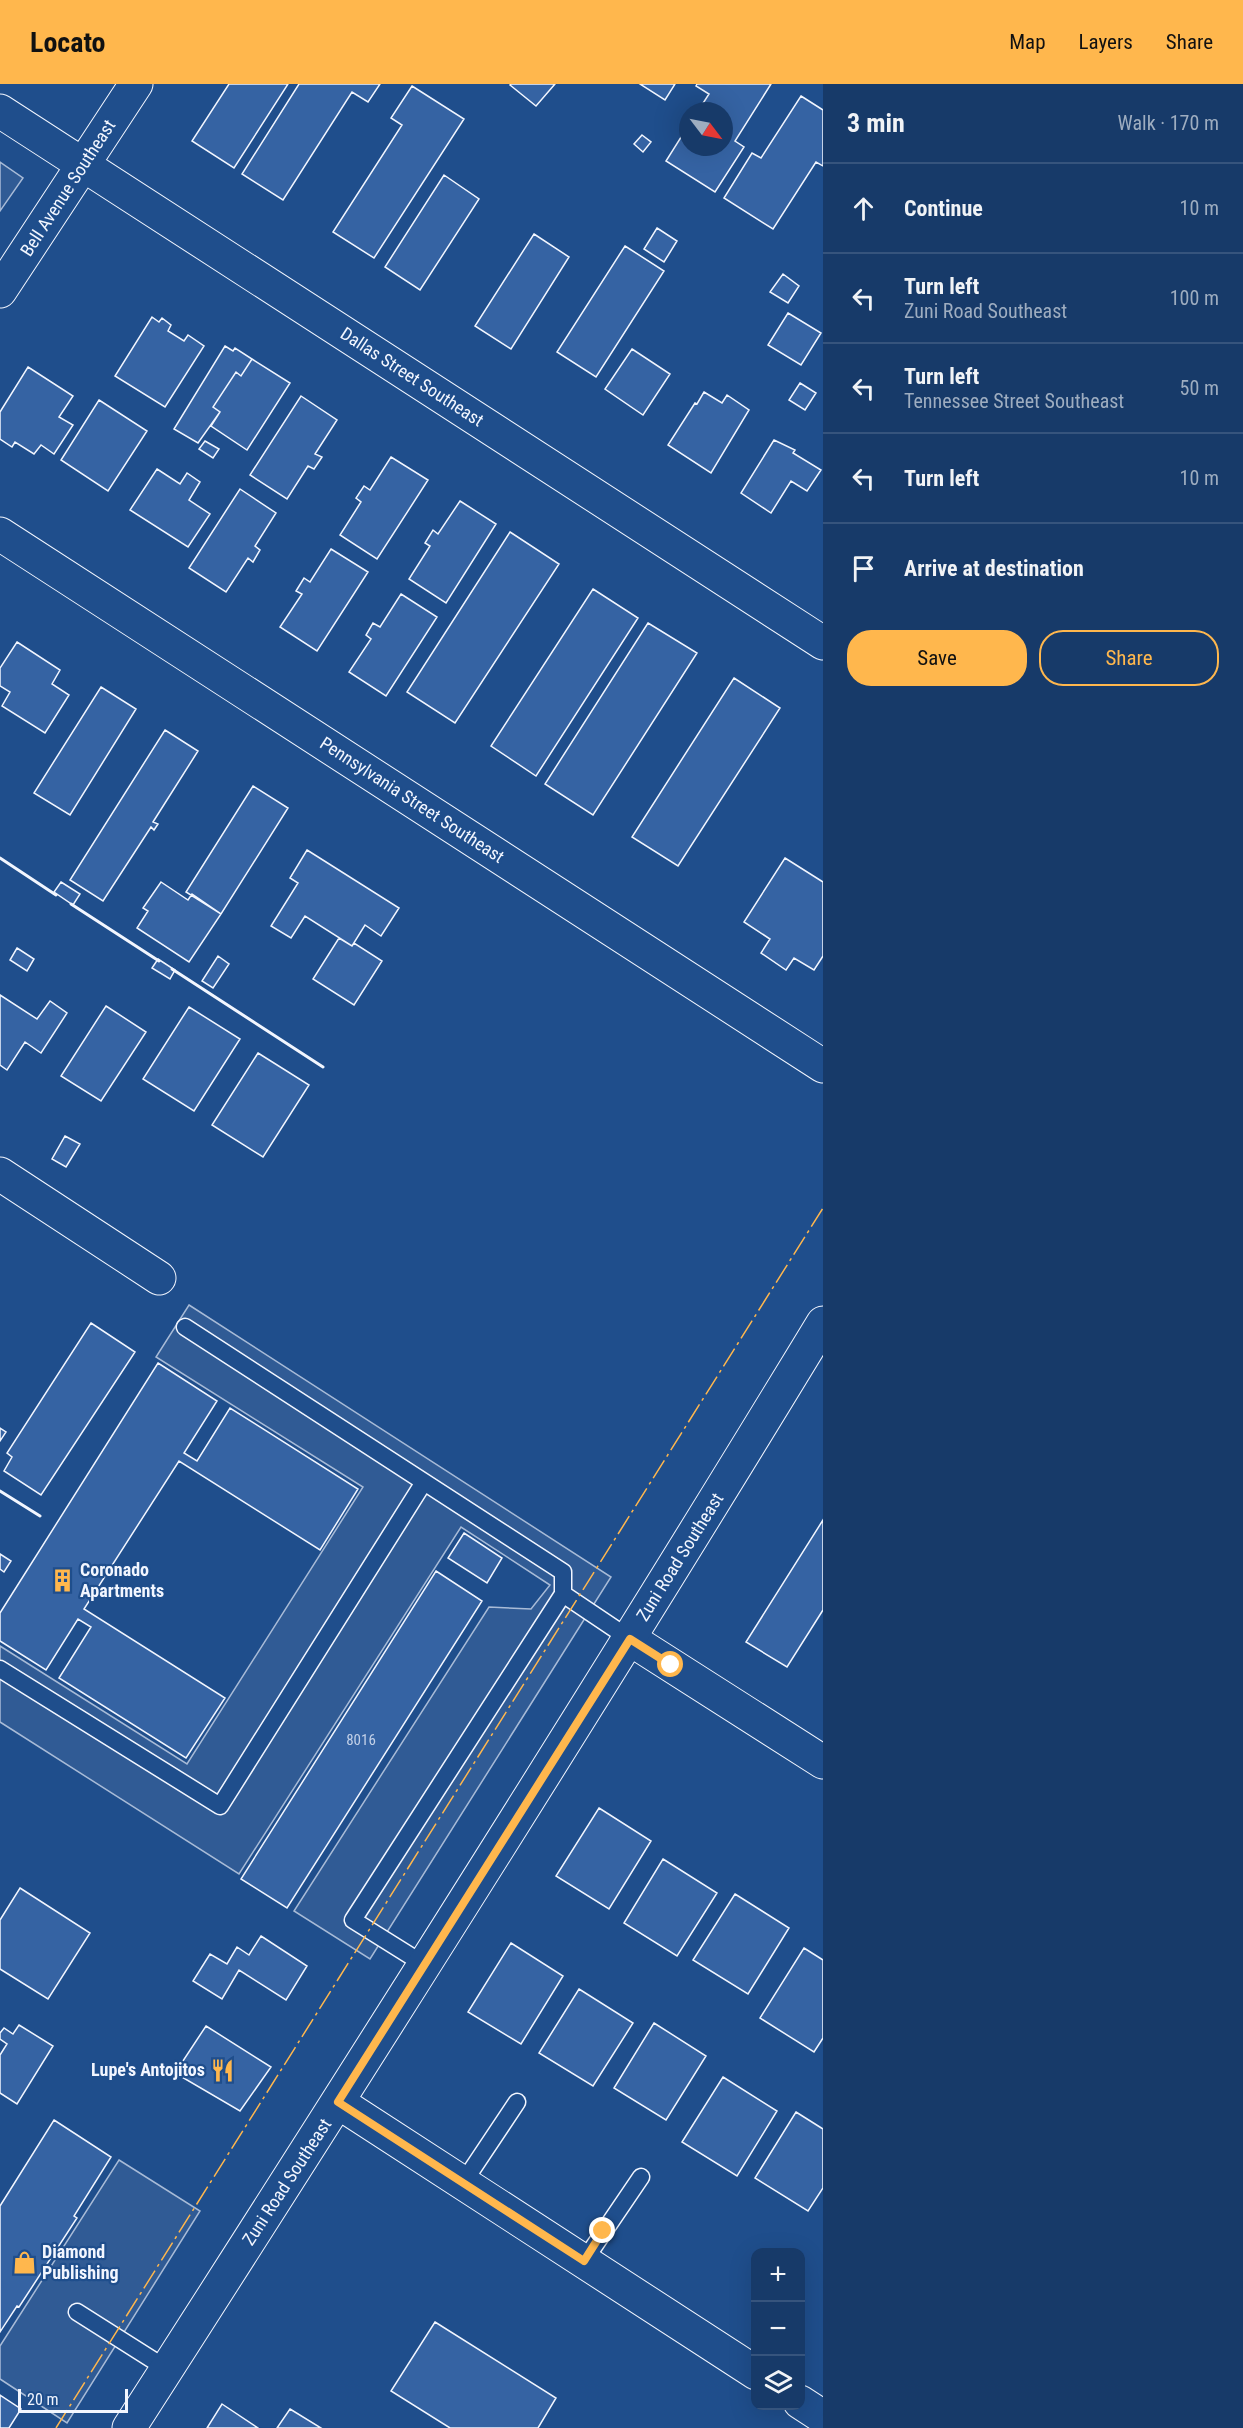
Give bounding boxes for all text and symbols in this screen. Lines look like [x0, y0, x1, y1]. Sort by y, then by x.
text: Locato [30, 26, 106, 59]
text: Map [1009, 30, 1046, 54]
text: Layers [1079, 30, 1133, 54]
text: Share [1166, 30, 1213, 54]
north arrow [679, 102, 733, 156]
text: 3 min [847, 108, 905, 138]
text: Walk · 170 m [1118, 111, 1219, 135]
street label: Bell Avenue Southeast [16, 116, 119, 260]
icon: ahead [847, 192, 880, 225]
text: Continue [904, 196, 983, 221]
text: 10 m [1180, 196, 1219, 220]
text: Turn left [904, 274, 979, 299]
icon: left [847, 282, 880, 315]
text: 100 m [1170, 286, 1219, 310]
text: Zuni Road Southeast [904, 299, 1067, 323]
street label: Dallas Street Southeast [337, 323, 488, 431]
text: Turn left [904, 364, 979, 389]
icon: left [847, 372, 880, 405]
text: 50 m [1180, 376, 1219, 400]
text: Tennessee Street Southeast [904, 389, 1124, 413]
icon: left [847, 462, 880, 495]
text: Turn left [904, 466, 979, 491]
text: 10 m [1180, 466, 1219, 490]
icon: arrive [847, 552, 880, 585]
text: Arrive at destination [904, 556, 1084, 581]
button: Save [847, 630, 1027, 686]
button: Share [1039, 630, 1219, 686]
street label: Pennsylvania Street Southeast [316, 732, 508, 867]
street label: Zuni Road Southeast [632, 1489, 727, 1625]
place label: Coronado Apartments [80, 1559, 164, 1601]
building icon: Coronado Apartments [49, 1567, 75, 1593]
route start [657, 1651, 683, 1677]
house number: 8016 [346, 1731, 376, 1749]
restaurant icon: Lupe's Antojitos [210, 2057, 236, 2083]
place label: Lupe's Antojitos [91, 2059, 205, 2080]
street label: Zuni Road Southeast [238, 2114, 335, 2249]
route end [589, 2217, 615, 2243]
place label: Diamond Publishing [42, 2241, 119, 2283]
map controls [751, 2248, 805, 2410]
button: + [751, 2248, 805, 2302]
shop icon: Diamond Publishing [11, 2249, 37, 2275]
button: − [751, 2302, 805, 2356]
button: layers [751, 2356, 805, 2410]
scale bar [18, 2386, 128, 2414]
text: 20 m [27, 2390, 59, 2409]

